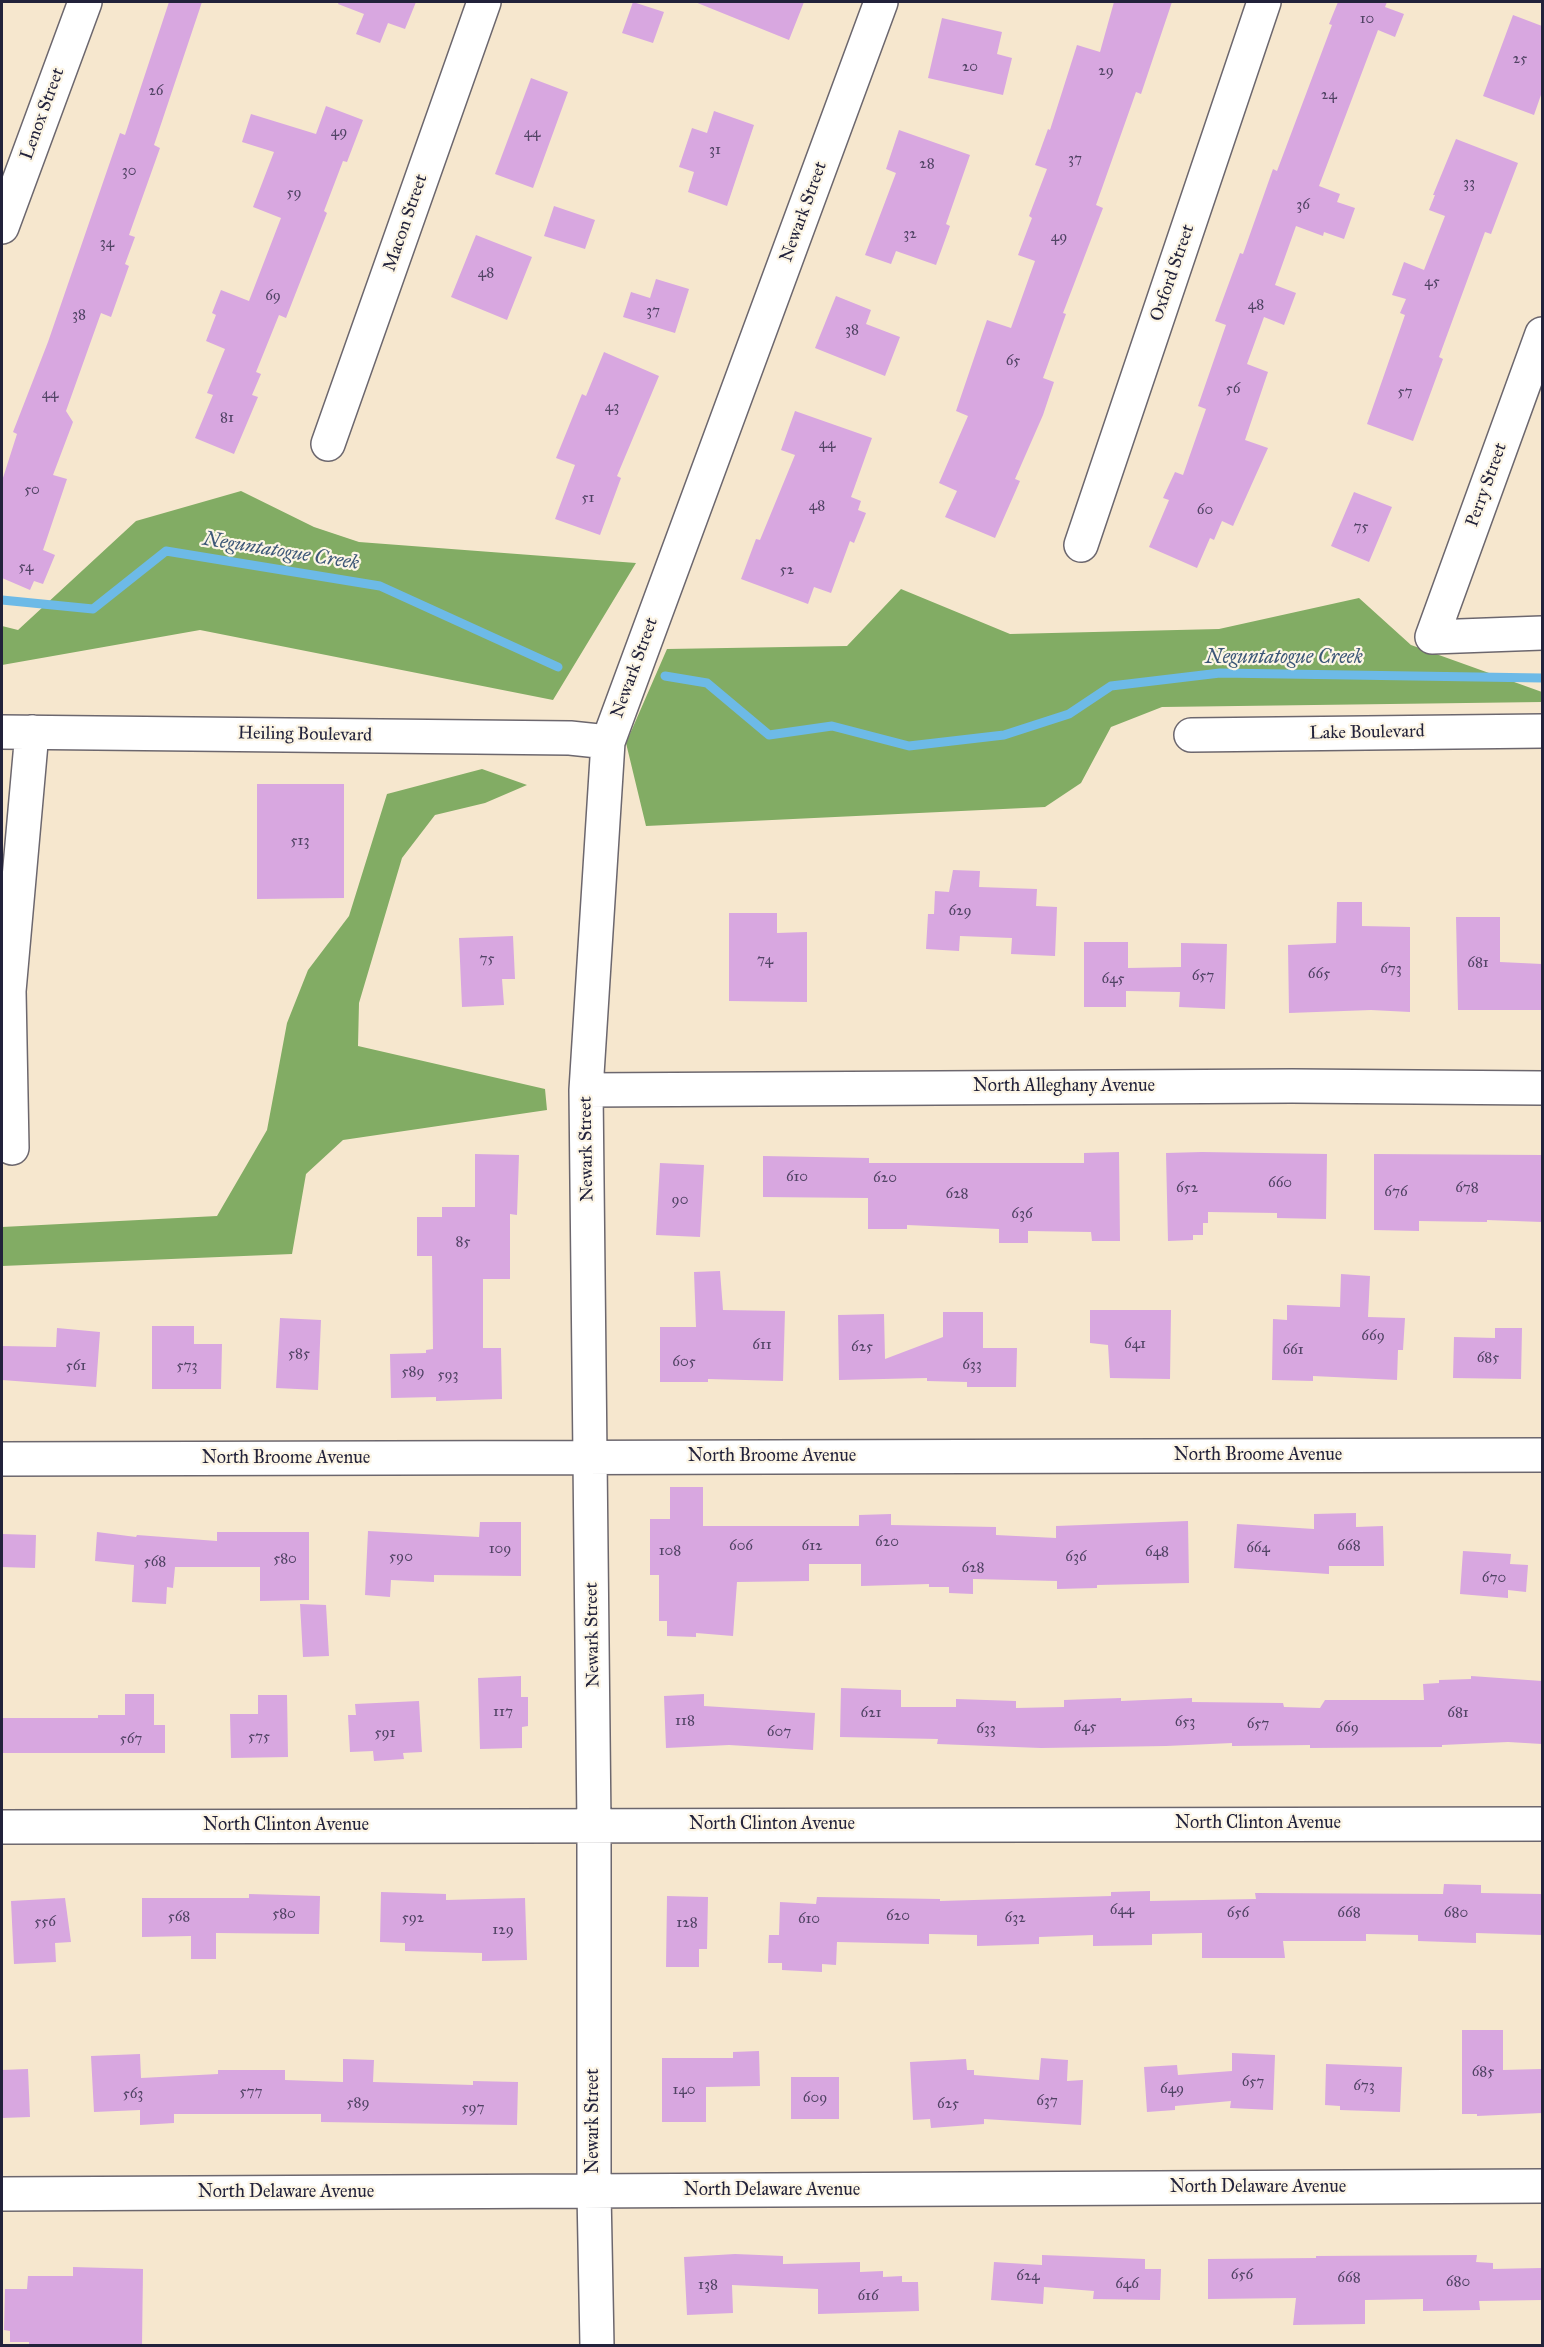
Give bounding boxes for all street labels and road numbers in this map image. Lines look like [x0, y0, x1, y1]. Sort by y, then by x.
street label: Lenox Street [16, 65, 70, 163]
street label: Newark Street [776, 159, 832, 265]
street label: Macon Street [379, 172, 433, 274]
street label: Oxford Street [1146, 222, 1200, 324]
street label: Perry Street [1462, 440, 1512, 530]
street label: Newark Street [607, 615, 663, 721]
street label: Lake Boulevard [1309, 721, 1425, 745]
street label: Heiling Boulevard [238, 723, 372, 747]
street label: North Alleghany Avenue [973, 1076, 1155, 1098]
street label: Newark Street [575, 1096, 599, 1202]
street label: North Broome Avenue [1174, 1445, 1342, 1467]
street label: North Broome Avenue [688, 1446, 856, 1468]
street label: North Broome Avenue [202, 1448, 370, 1470]
street label: Newark Street [581, 1582, 605, 1688]
street label: North Clinton Avenue [1175, 1813, 1341, 1835]
street label: North Clinton Avenue [689, 1814, 855, 1836]
street label: North Clinton Avenue [203, 1815, 369, 1837]
street label: Newark Street [583, 2068, 605, 2174]
street label: North Delaware Avenue [1170, 2177, 1346, 2199]
street label: North Delaware Avenue [684, 2180, 860, 2202]
street label: North Delaware Avenue [198, 2182, 374, 2204]

